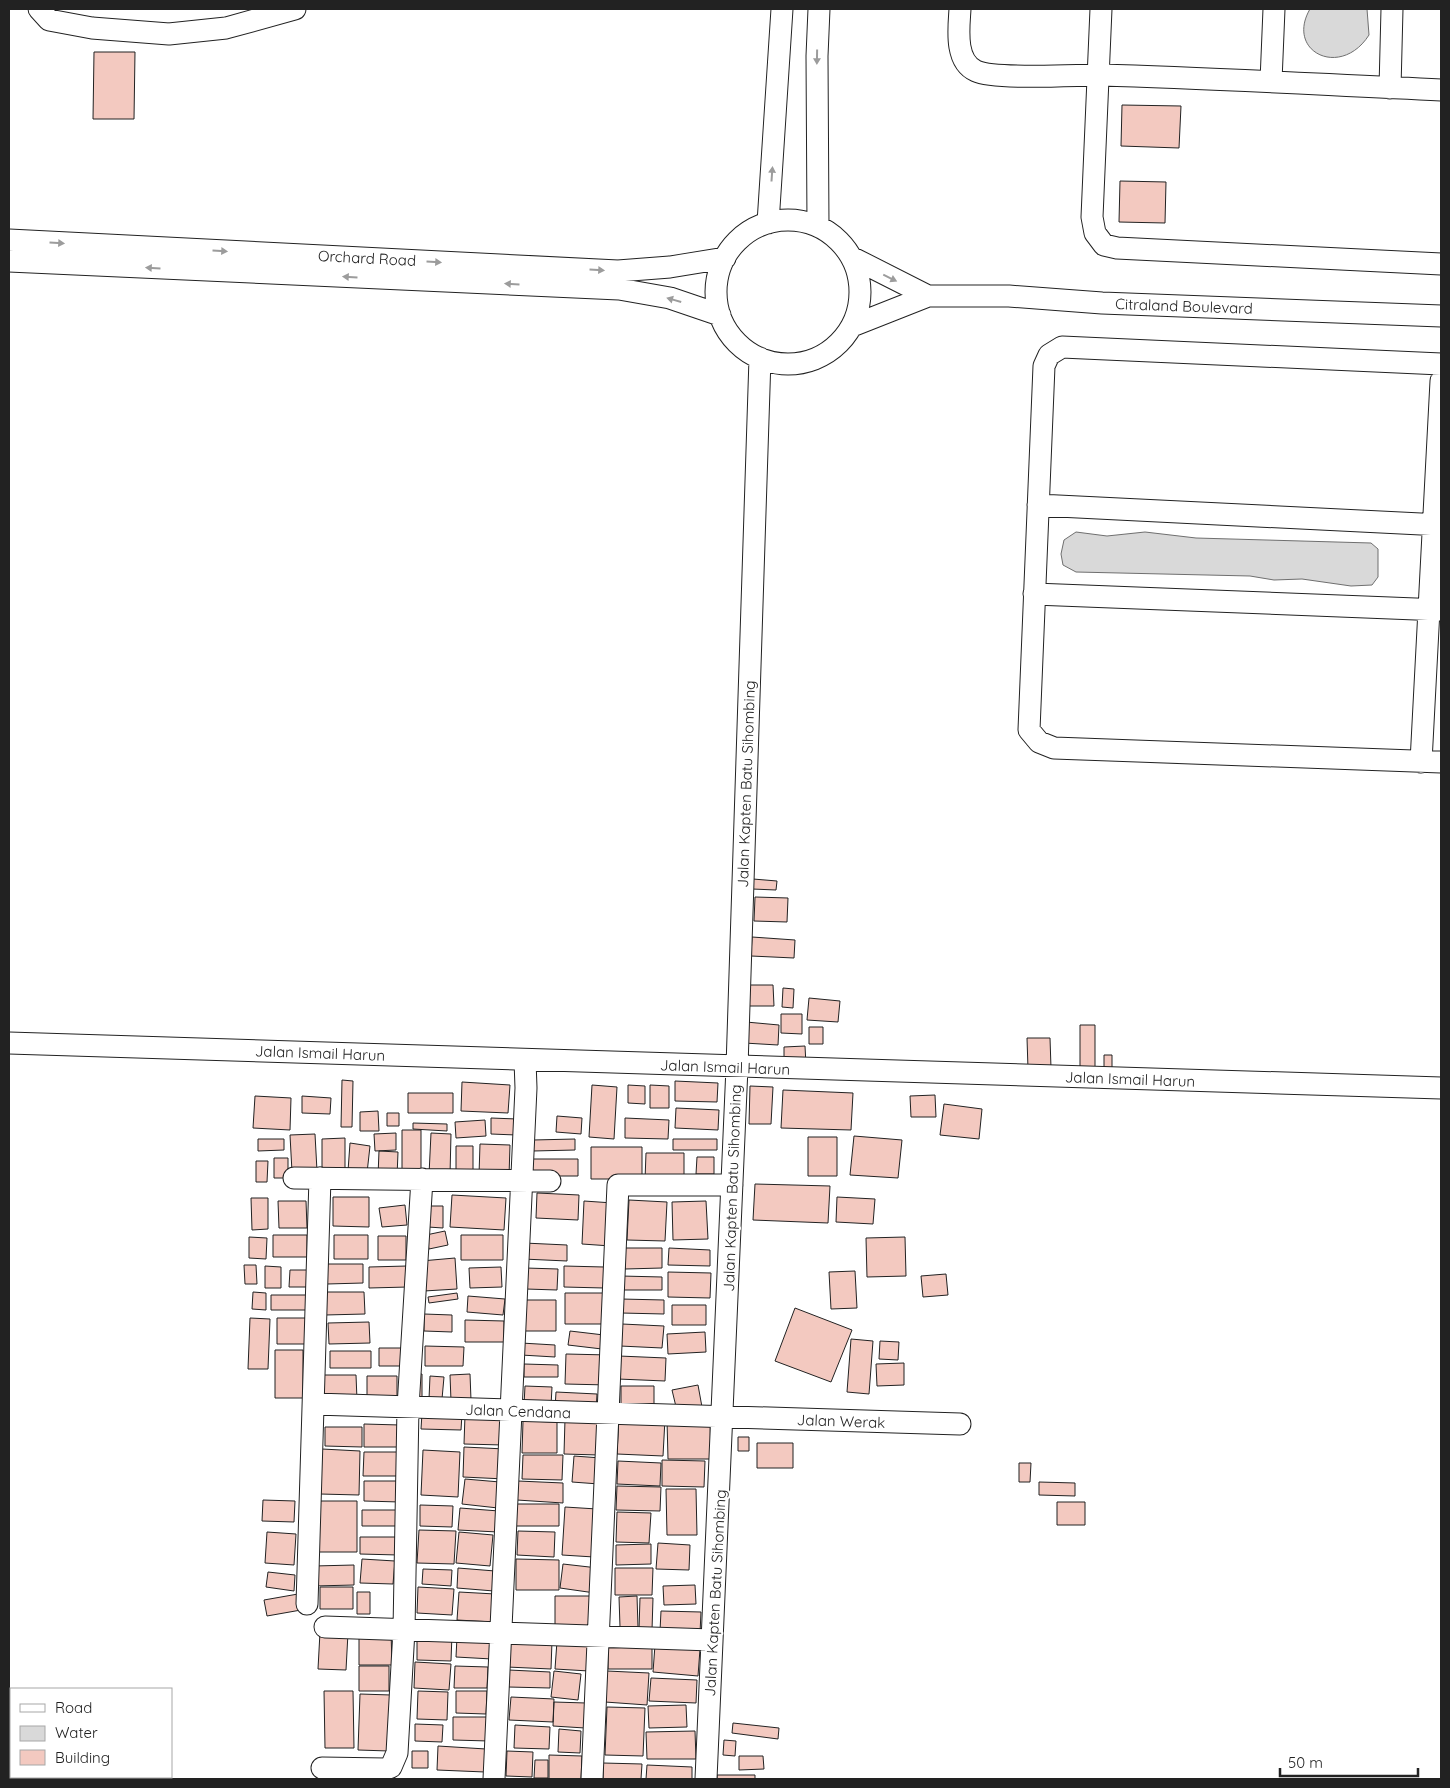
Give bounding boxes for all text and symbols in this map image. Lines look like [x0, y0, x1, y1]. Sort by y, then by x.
one-way arrow [813, 50, 821, 66]
one-way arrow [768, 166, 776, 182]
one-way arrow [50, 239, 66, 247]
street label: Orchard Road [317, 246, 417, 270]
one-way arrow [212, 247, 228, 255]
one-way arrow [427, 258, 443, 266]
one-way arrow [145, 263, 161, 271]
one-way arrow [589, 267, 605, 275]
one-way arrow [342, 272, 358, 280]
one-way arrow [883, 274, 897, 282]
one-way arrow [504, 280, 520, 288]
street label: Citraland Boulevard [1115, 294, 1253, 318]
one-way arrow [666, 296, 681, 304]
street label: Jalan Kapten Batu Sihombing [733, 680, 759, 888]
street label: Jalan Ismail Harun [255, 1041, 385, 1065]
street label: Jalan Ismail Harun [660, 1055, 790, 1079]
street label: Jalan Ismail Harun [1065, 1067, 1195, 1091]
street label: Jalan Kapten Batu Sihombing [719, 1084, 745, 1292]
street label: Jalan Cendana [465, 1400, 571, 1422]
street label: Jalan Werak [796, 1410, 886, 1432]
street label: Jalan Kapten Batu Sihombing [700, 1489, 730, 1697]
legend [10, 1688, 172, 1778]
text: Road [55, 1698, 92, 1717]
text: Water [55, 1723, 98, 1742]
scale bar [1280, 1746, 1418, 1778]
text: Building [55, 1748, 110, 1767]
text: 50 m [1288, 1753, 1323, 1772]

